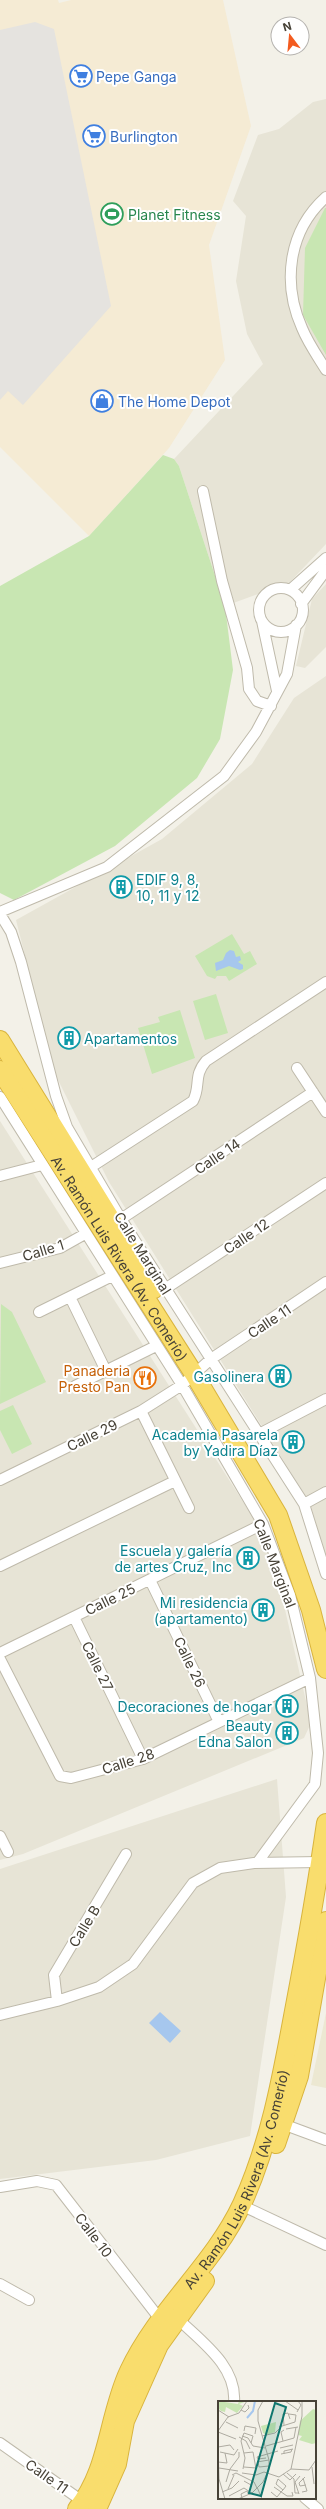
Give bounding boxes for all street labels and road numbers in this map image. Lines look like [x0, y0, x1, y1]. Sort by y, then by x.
street label: Calle 14 [191, 1134, 243, 1178]
street label: Av. Ramón Luis Rivera (Av. Comerío) [48, 1152, 192, 1364]
street label: Calle Marginal [111, 1209, 175, 1297]
street label: Calle 12 [220, 1215, 272, 1257]
street label: Calle 1 [20, 1236, 66, 1264]
street label: Calle 11 [244, 1300, 294, 1342]
street label: Calle 29 [64, 1415, 120, 1455]
street label: Calle Marginal [250, 1516, 300, 1610]
street label: Calle 25 [82, 1580, 138, 1618]
street label: Calle 26 [170, 1634, 210, 1690]
street label: Calle 27 [79, 1638, 117, 1694]
street label: Calle 28 [100, 1745, 156, 1777]
street label: Calle B [65, 1902, 103, 1950]
street label: Av. Ramón Luis Rivera (Av. Comerío) [180, 2068, 291, 2292]
street label: Calle 10 [72, 2209, 116, 2261]
street label: Calle 11 [22, 2455, 72, 2497]

